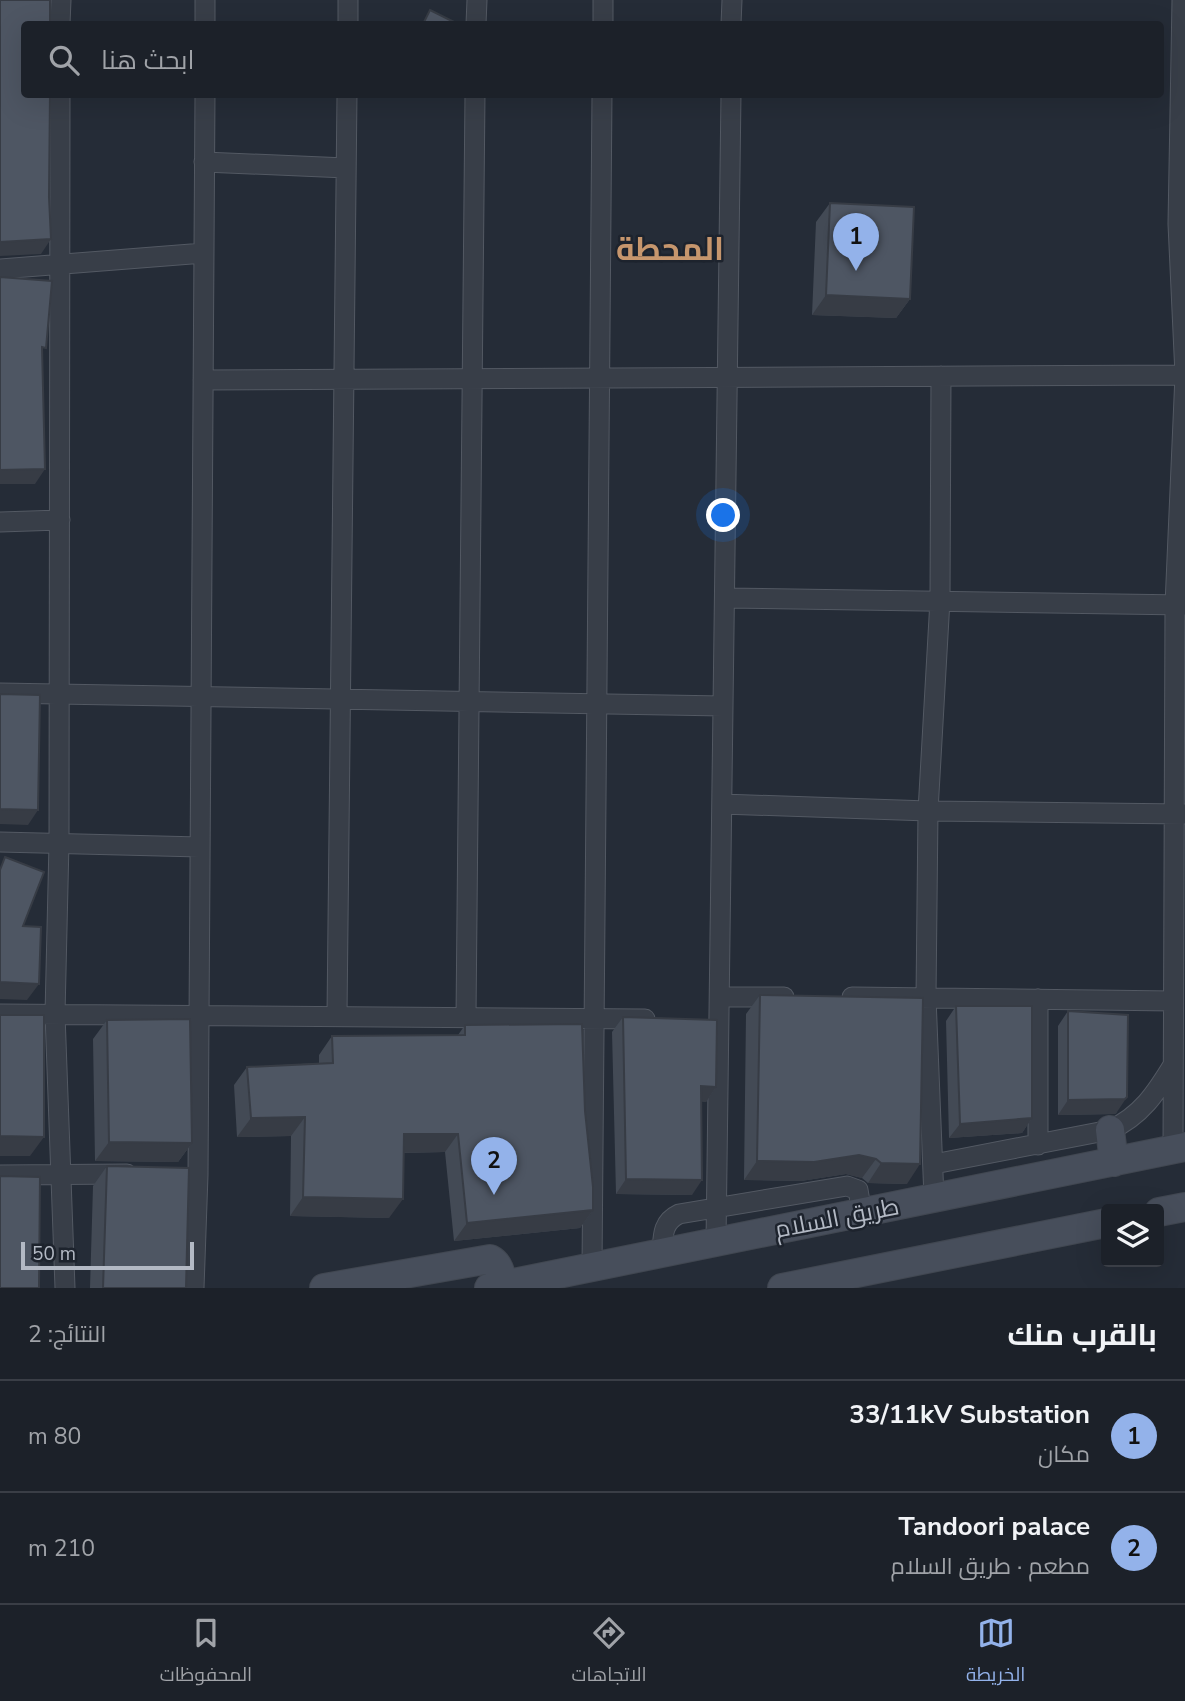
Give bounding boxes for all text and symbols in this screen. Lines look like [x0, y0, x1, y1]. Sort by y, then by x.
search box [21, 21, 1164, 98]
icon: search [45, 41, 83, 79]
text: ابحث هنا [101, 43, 195, 78]
pin: 1 [833, 213, 879, 271]
district label: المحطة [616, 228, 724, 271]
your location [706, 498, 740, 532]
pin: 2 [471, 1137, 517, 1195]
street label: طريق السلام [772, 1190, 902, 1246]
map controls [1101, 1204, 1164, 1267]
button: layers [1101, 1204, 1164, 1267]
scale bar [21, 1239, 194, 1271]
text: 50 m [32, 1241, 76, 1267]
text: بالقرب منك [1007, 1315, 1157, 1356]
text: النتائج: 2 [28, 1319, 106, 1350]
text: 33/11kV Substation [849, 1397, 1090, 1432]
text: 80 m [28, 1421, 81, 1452]
text: 1 [1127, 1421, 1141, 1452]
text: مكان [1038, 1439, 1090, 1470]
text: Tandoori palace [899, 1509, 1090, 1544]
text: 210 m [28, 1533, 95, 1564]
text: 2 [1127, 1533, 1141, 1564]
text: مطعم · طريق السلام [891, 1551, 1090, 1582]
tab: المحفوظات [160, 1614, 252, 1692]
tab: الاتجاهات [571, 1614, 647, 1692]
tab: الخريطة [966, 1614, 1025, 1692]

